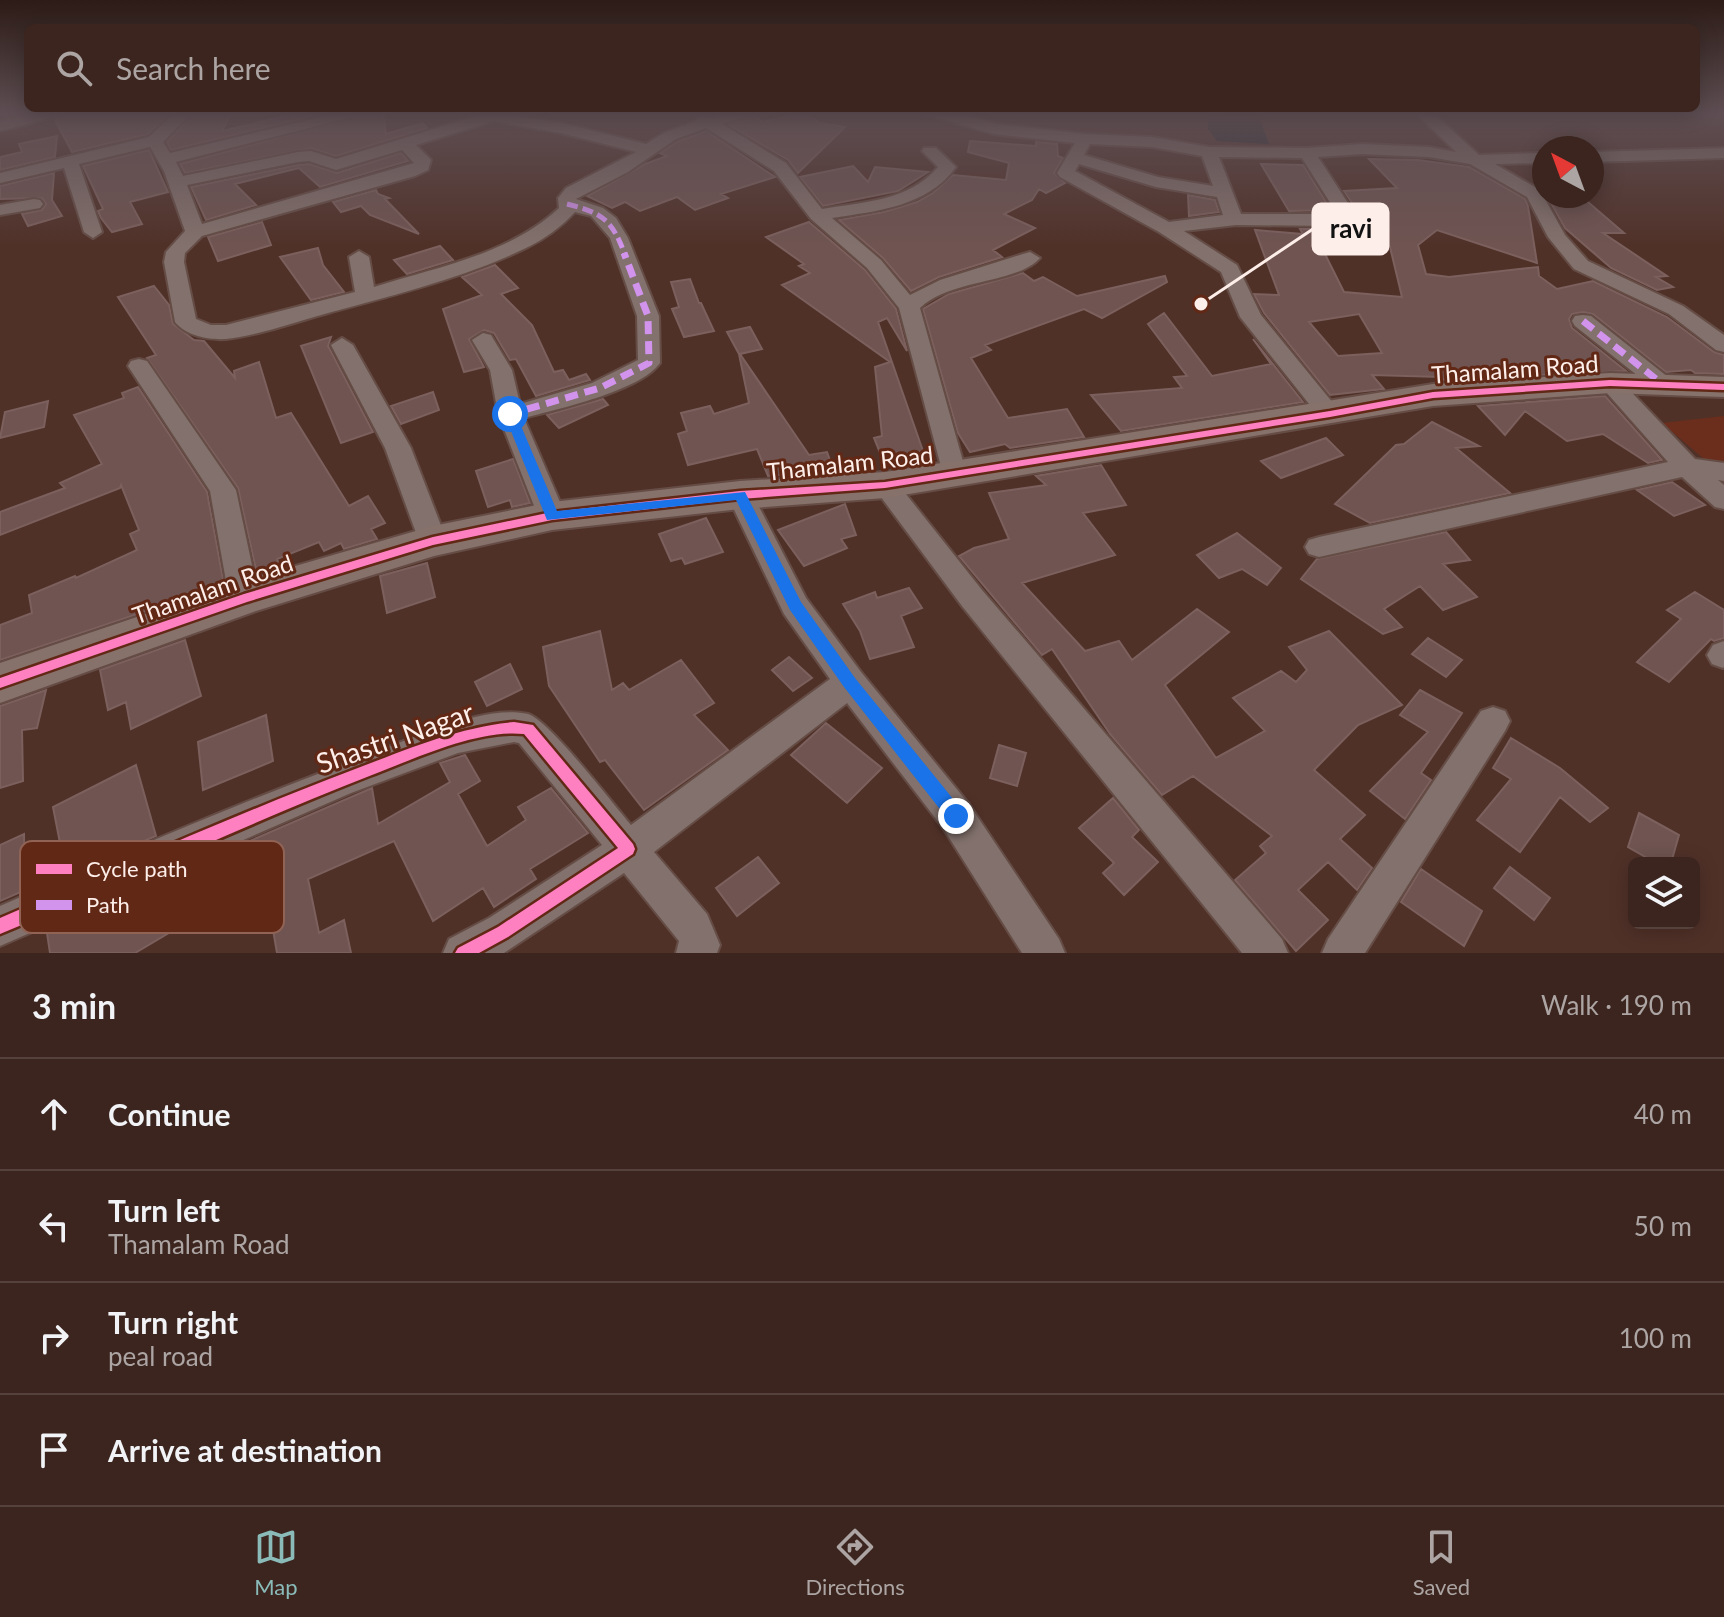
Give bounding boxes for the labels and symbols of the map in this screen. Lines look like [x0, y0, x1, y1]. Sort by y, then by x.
north arrow [1532, 136, 1604, 208]
callout: ravi [1313, 204, 1388, 254]
text: ravi [1330, 212, 1372, 244]
street label: Thamalam Road [1430, 348, 1600, 389]
route start [492, 396, 528, 432]
street label: Thamalam Road [765, 439, 935, 486]
street label: Thamalam Road [129, 548, 297, 630]
street label: Shastri Nagar [311, 694, 478, 780]
route end [938, 798, 974, 834]
legend [20, 841, 284, 933]
text: Cycle path [86, 855, 188, 882]
text: Path [86, 891, 130, 918]

